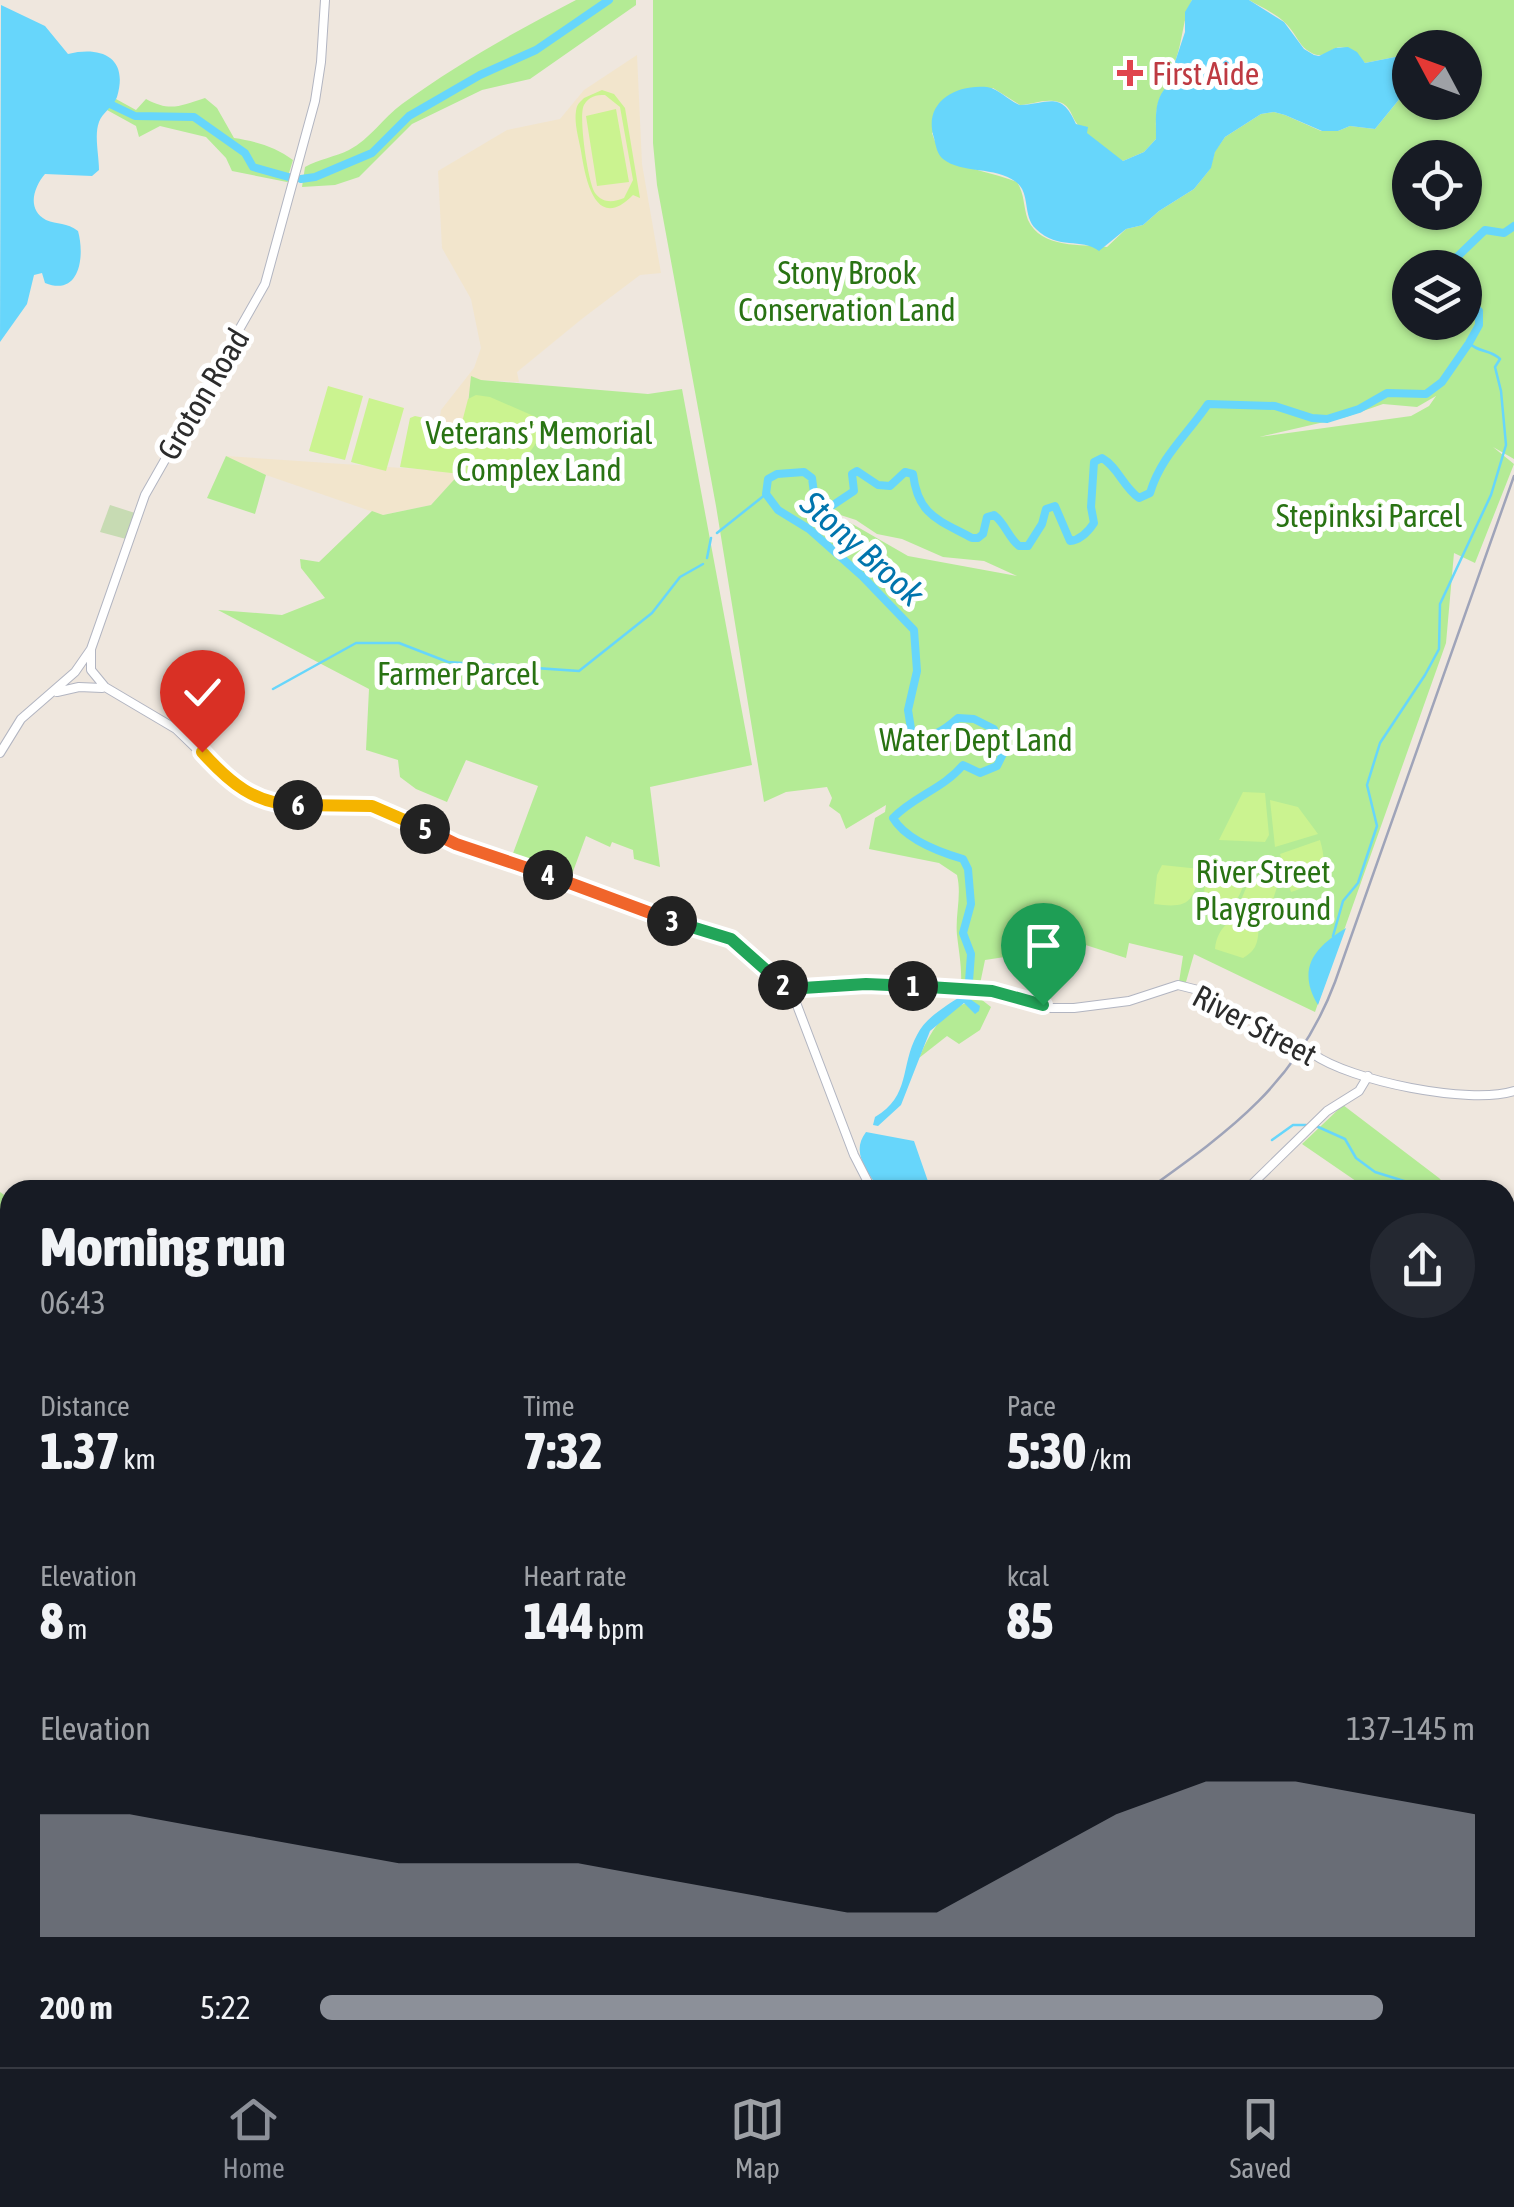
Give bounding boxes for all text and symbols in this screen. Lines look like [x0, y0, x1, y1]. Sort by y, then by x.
north arrow [1392, 30, 1482, 120]
map controls [1392, 30, 1482, 340]
place label: First Aide [1152, 55, 1259, 92]
marker: First Aide [1117, 60, 1143, 86]
button: locate [1392, 140, 1482, 230]
button: layers [1392, 250, 1482, 340]
park label: Stony Brook Conservation Land [738, 254, 956, 328]
street label: Groton Road [149, 322, 257, 466]
park label: Veterans' Memorial Complex Land [425, 414, 653, 488]
water label: Stony Brook [793, 482, 933, 614]
park label: Stepinksi Parcel [1276, 497, 1463, 534]
pin [160, 650, 245, 753]
park label: Farmer Parcel [377, 655, 540, 692]
icon: check [175, 665, 230, 720]
park label: Water Dept Land [879, 721, 1073, 758]
pin: 6 [273, 780, 323, 830]
text: 6 [291, 789, 305, 821]
pin: 5 [400, 804, 450, 854]
text: 5 [418, 813, 432, 845]
pin: 4 [523, 850, 573, 900]
park label: River Street Playground [1195, 853, 1331, 927]
text: 4 [541, 859, 555, 891]
pin: 3 [647, 896, 697, 946]
pin [1001, 903, 1086, 1006]
text: 3 [665, 905, 679, 937]
icon: arrive [1016, 918, 1071, 973]
pin: 2 [758, 960, 808, 1010]
pin: 1 [888, 961, 938, 1011]
text: 2 [776, 969, 790, 1001]
text: 1 [906, 970, 920, 1002]
street label: River Street [1187, 977, 1323, 1073]
button: share [1370, 1213, 1475, 1318]
text: Morning run [40, 1215, 286, 1278]
text: 06:43 [40, 1284, 106, 1321]
text: Distance [40, 1390, 130, 1422]
text: Time [523, 1390, 574, 1422]
text: Pace [1007, 1390, 1056, 1422]
text: 1.37 [40, 1422, 119, 1480]
text: 7:32 [523, 1422, 603, 1480]
text: 5:30 [1007, 1422, 1086, 1480]
text: km [119, 1443, 156, 1475]
text: /km [1086, 1443, 1132, 1475]
text: Elevation [40, 1560, 137, 1592]
text: Heart rate [523, 1560, 626, 1592]
text: kcal [1007, 1560, 1049, 1592]
text: 8 [40, 1592, 64, 1650]
text: 144 [523, 1592, 594, 1650]
text: 85 [1007, 1592, 1054, 1650]
text: m [64, 1613, 88, 1645]
text: bpm [594, 1613, 644, 1645]
text: Elevation [40, 1710, 151, 1747]
text: 137–145 m [1346, 1710, 1475, 1747]
text: 200 m [40, 1989, 113, 2026]
text: 5:22 [200, 1989, 251, 2026]
tab: Home [222, 2092, 285, 2184]
tab: Map [730, 2092, 785, 2184]
tab: Saved [1230, 2092, 1292, 2184]

